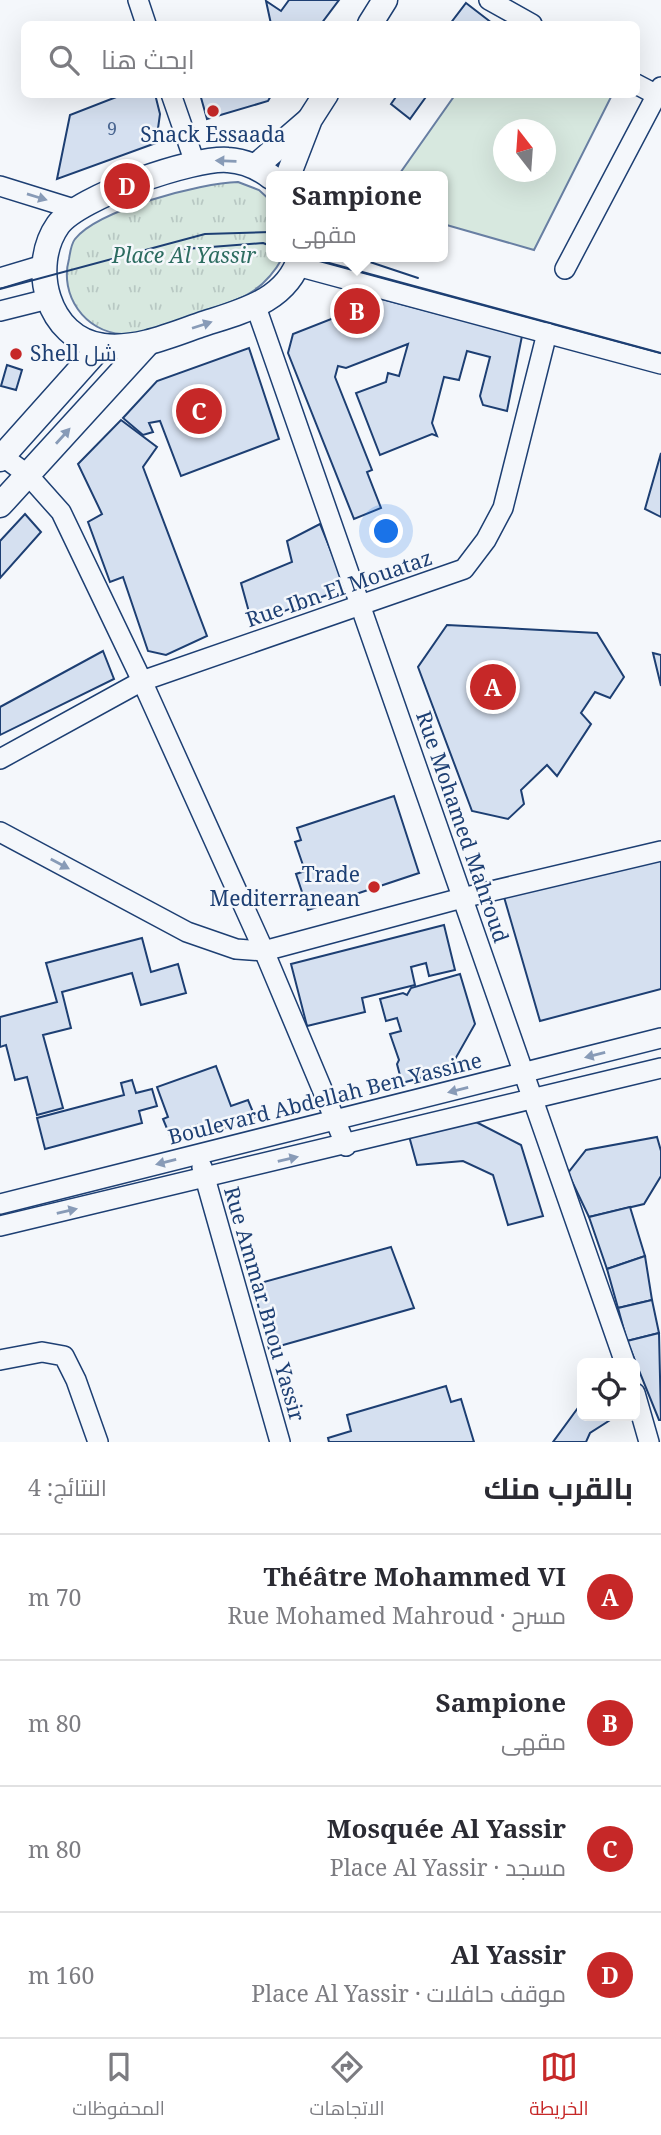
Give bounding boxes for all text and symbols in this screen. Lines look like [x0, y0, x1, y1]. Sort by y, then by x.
search box [21, 21, 640, 98]
icon: search [45, 41, 83, 79]
text: ابحث هنا [101, 41, 195, 77]
marker: Snack Essaada [205, 103, 221, 119]
house number: 9 [107, 116, 117, 140]
north arrow [493, 119, 556, 182]
place label: Snack Essaada [140, 120, 286, 148]
one-way arrow [214, 155, 236, 166]
pin: D [104, 160, 150, 212]
popup [266, 171, 448, 262]
text: Sampione [292, 177, 422, 213]
one-way arrow [27, 192, 48, 202]
text: مقهى [292, 218, 357, 250]
park label: Place Al Yassir [111, 241, 256, 269]
pin: B [334, 285, 380, 337]
one-way arrow [191, 319, 212, 330]
place label: Shell شل [30, 339, 117, 367]
marker: Shell شل [8, 346, 24, 362]
pin: C [176, 385, 222, 437]
one-way arrow [54, 428, 70, 445]
your location [369, 514, 403, 548]
street label: Rue Ibn El Mouataz [242, 543, 436, 633]
pin: A [470, 661, 516, 713]
street label: Rue Mohamed Mahroud [410, 707, 516, 946]
one-way arrow [50, 858, 70, 870]
place label: Trade Mediterranean [209, 860, 360, 912]
marker: Trade Mediterranean [366, 879, 382, 895]
street label: Boulevard Abdellah Ben Yassine [165, 1045, 485, 1151]
one-way arrow [584, 1050, 606, 1061]
one-way arrow [447, 1085, 468, 1095]
one-way arrow [277, 1153, 299, 1164]
one-way arrow [155, 1157, 177, 1168]
street label: Rue Ammar Bnou Yassir [218, 1183, 312, 1424]
one-way arrow [56, 1205, 78, 1216]
map controls [577, 1358, 640, 1421]
button: locate [577, 1358, 640, 1421]
text: بالقرب منك [484, 1467, 633, 1508]
text: النتائج: 4 [28, 1471, 107, 1503]
text: Théâtre Mohammed VI [263, 1558, 566, 1594]
text: 70 m [28, 1581, 81, 1613]
text: A [601, 1581, 619, 1613]
text: مسرح · Rue Mohamed Mahroud [227, 1599, 566, 1631]
text: Sampione [436, 1684, 566, 1720]
text: 80 m [28, 1707, 81, 1739]
text: B [602, 1707, 618, 1739]
text: مقهى [501, 1725, 566, 1757]
text: Mosquée Al Yassir [327, 1810, 566, 1846]
text: 80 m [28, 1833, 81, 1865]
text: C [602, 1833, 618, 1865]
text: مسجد · Place Al Yassir [330, 1851, 566, 1883]
text: Al Yassir [451, 1936, 566, 1972]
text: 160 m [28, 1959, 94, 1991]
text: D [601, 1959, 619, 1991]
text: موقف حافلات · Place Al Yassir [251, 1977, 566, 2009]
tab: المحفوظات [72, 2048, 165, 2126]
tab: الاتجاهات [309, 2048, 385, 2126]
tab: الخريطة [529, 2048, 589, 2126]

